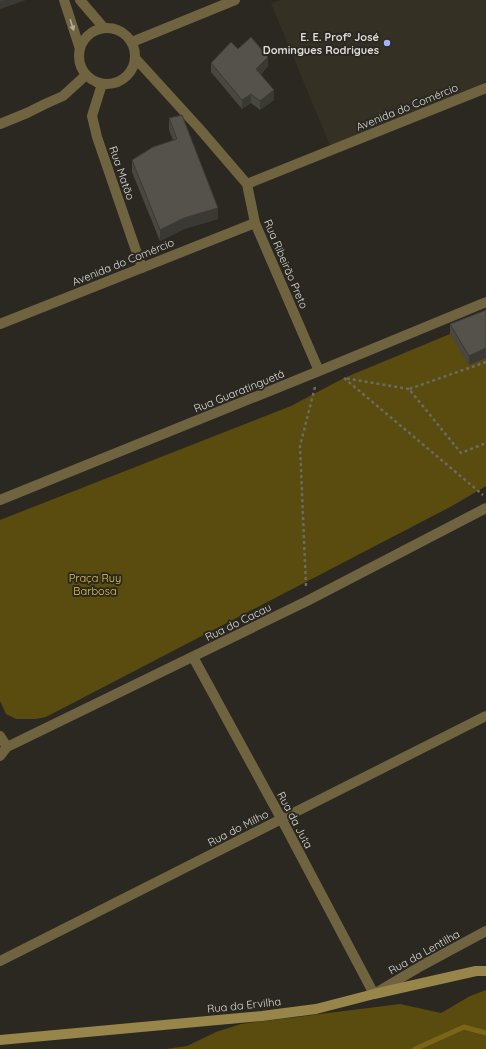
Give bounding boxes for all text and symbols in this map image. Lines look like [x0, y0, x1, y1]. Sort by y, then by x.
one-way arrow [69, 19, 75, 31]
place label: E. E. Profº José Domingues Rodrigues [263, 30, 380, 57]
marker: E. E. Profº José Domingues Rodrigues [382, 38, 392, 48]
street label: Avenida do Comércio [354, 80, 460, 134]
street label: Rua Matão [106, 144, 138, 202]
street label: Rua Ribeirão Preto [261, 217, 311, 311]
street label: Avenida do Comércio [70, 235, 176, 289]
street label: Rua Guaratinguetá [192, 366, 286, 416]
park label: Praça Ruy Barbosa [69, 571, 121, 598]
street label: Rua do Cacau [203, 600, 273, 644]
street label: Rua da Juta [274, 789, 316, 851]
street label: Rua do Milho [205, 807, 271, 849]
street label: Rua da Lentilha [386, 927, 462, 977]
street label: Rua da Ervilha [206, 994, 282, 1016]

